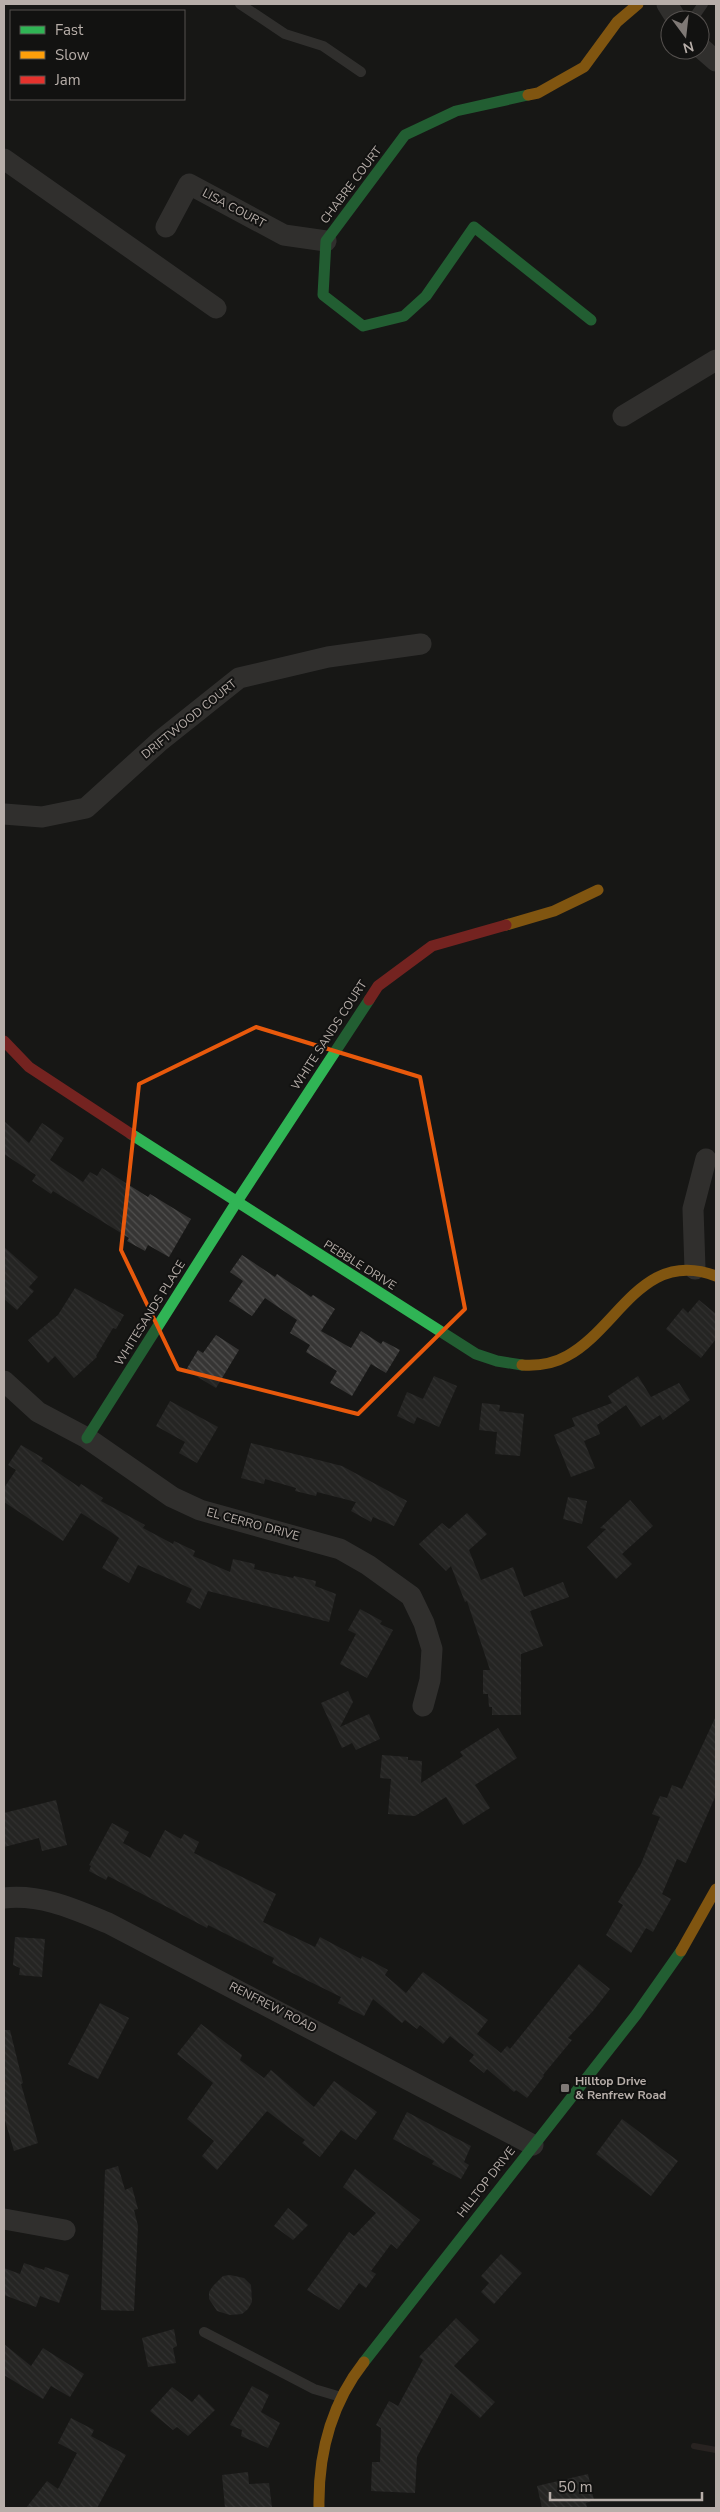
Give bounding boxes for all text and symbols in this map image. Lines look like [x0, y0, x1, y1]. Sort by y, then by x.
legend [10, 10, 185, 100]
north arrow [660, 10, 710, 60]
text: Fast [55, 20, 84, 40]
text: N [681, 37, 696, 58]
text: Slow [55, 45, 90, 65]
text: Jam [54, 70, 81, 90]
street label: CHABRE COURT [317, 142, 386, 227]
street label: LISA COURT [200, 185, 269, 232]
street label: DRIFTWOOD COURT [138, 675, 241, 762]
street label: WHITE SANDS COURT [287, 976, 371, 1093]
street label: PEBBLE DRIVE [321, 1236, 399, 1294]
street label: WHITESANDS PLACE [111, 1257, 189, 1369]
street label: EL CERRO DRIVE [205, 1504, 301, 1544]
street label: RENFREW ROAD [226, 1978, 320, 2036]
place label: Hilltop Drive & Renfrew Road [575, 2073, 666, 2103]
marker: Hilltop Drive & Renfrew Road [559, 2082, 571, 2094]
street label: HILLTOP DRIVE [453, 2143, 519, 2221]
scale bar [550, 2470, 702, 2502]
text: 50 m [558, 2477, 593, 2497]

